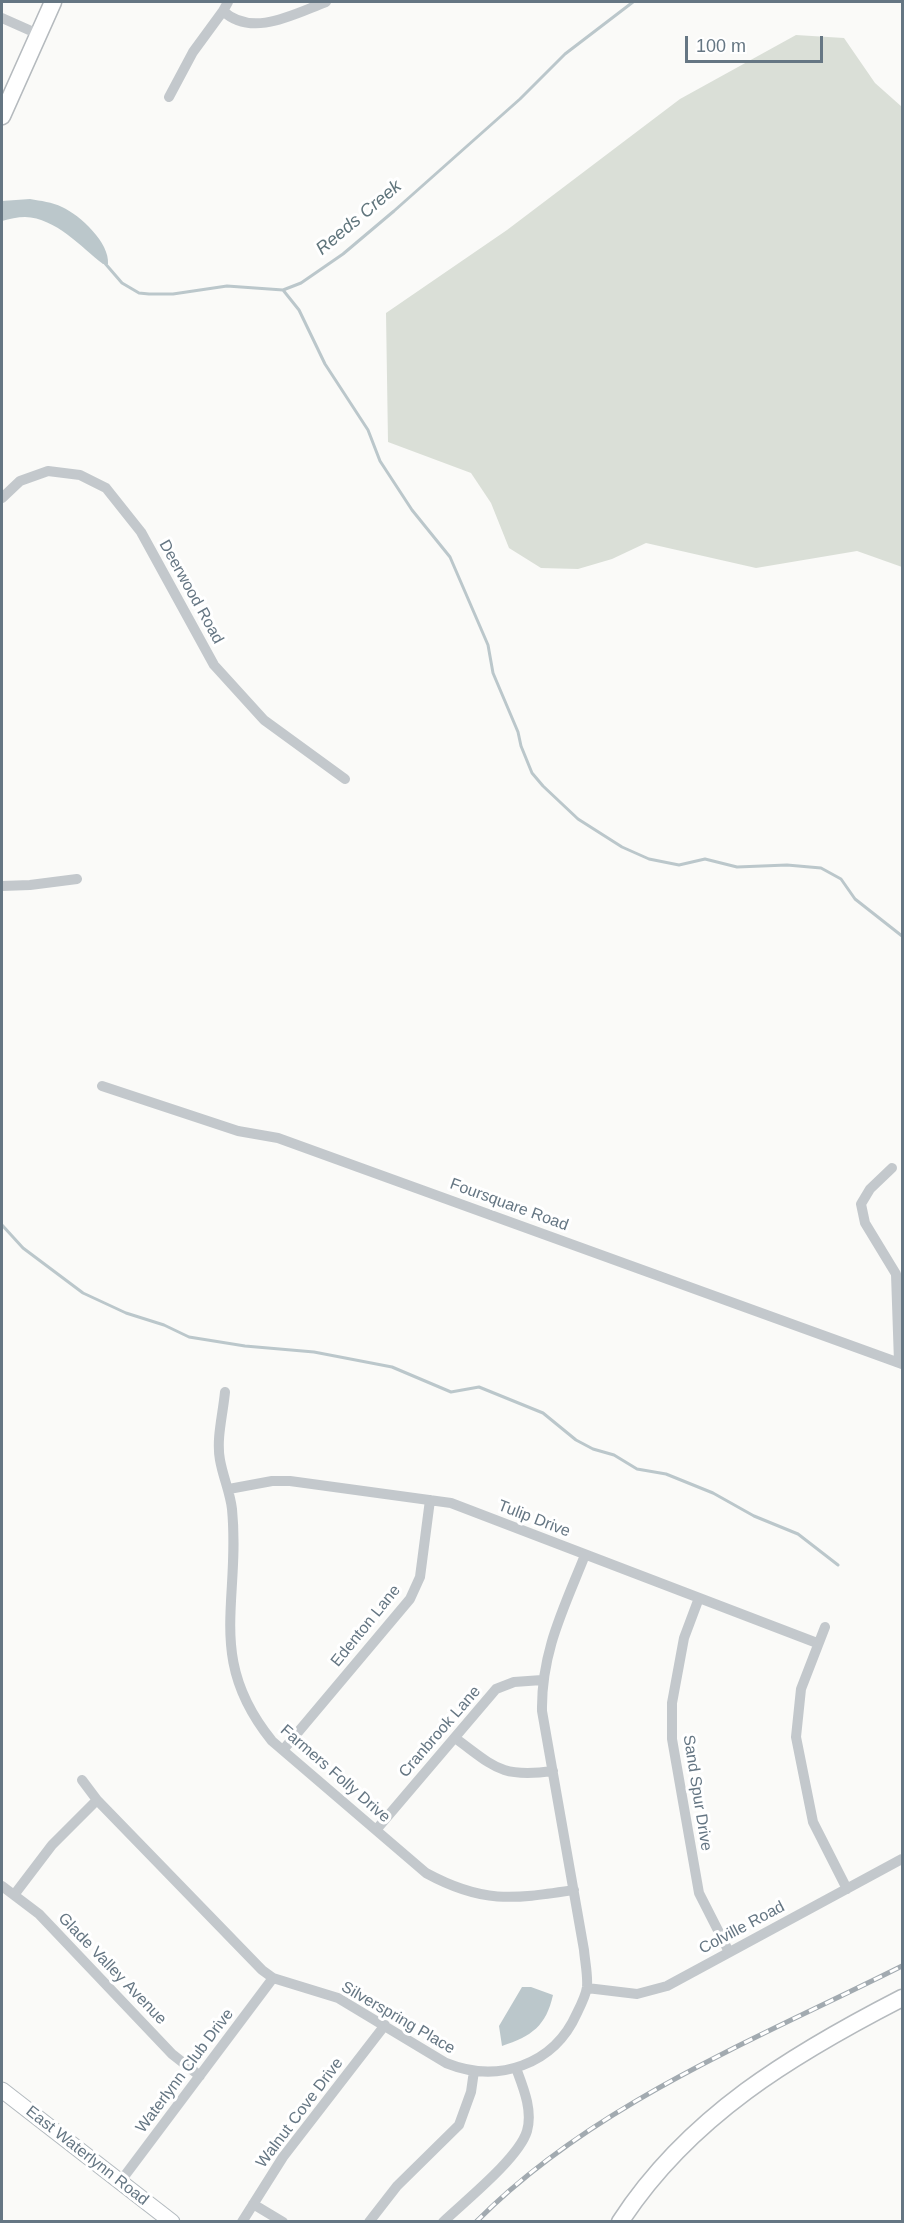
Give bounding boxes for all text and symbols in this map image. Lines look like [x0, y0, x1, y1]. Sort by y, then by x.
scale bar [688, 24, 826, 62]
text: 100 m [696, 36, 746, 56]
water label: Reeds Creek [312, 176, 406, 260]
street label: Deerwood Road [155, 537, 227, 647]
street label: Foursquare Road [447, 1175, 571, 1235]
street label: Tulip Drive [495, 1496, 573, 1542]
street label: Edenton Lane [327, 1581, 405, 1671]
street label: Cranbrook Lane [395, 1682, 485, 1782]
street label: Farmers Folly Drive [276, 1721, 394, 1827]
street label: Sand Spur Drive [678, 1734, 716, 1852]
street label: Colville Road [696, 1897, 788, 1959]
street label: Glade Valley Avenue [54, 1909, 170, 2029]
street label: Silverspring Place [338, 1978, 458, 2058]
street label: Waterlynn Club Drive [132, 2005, 238, 2137]
street label: Walnut Cove Drive [252, 2054, 348, 2172]
street label: East Waterlynn Road [22, 2102, 152, 2210]

